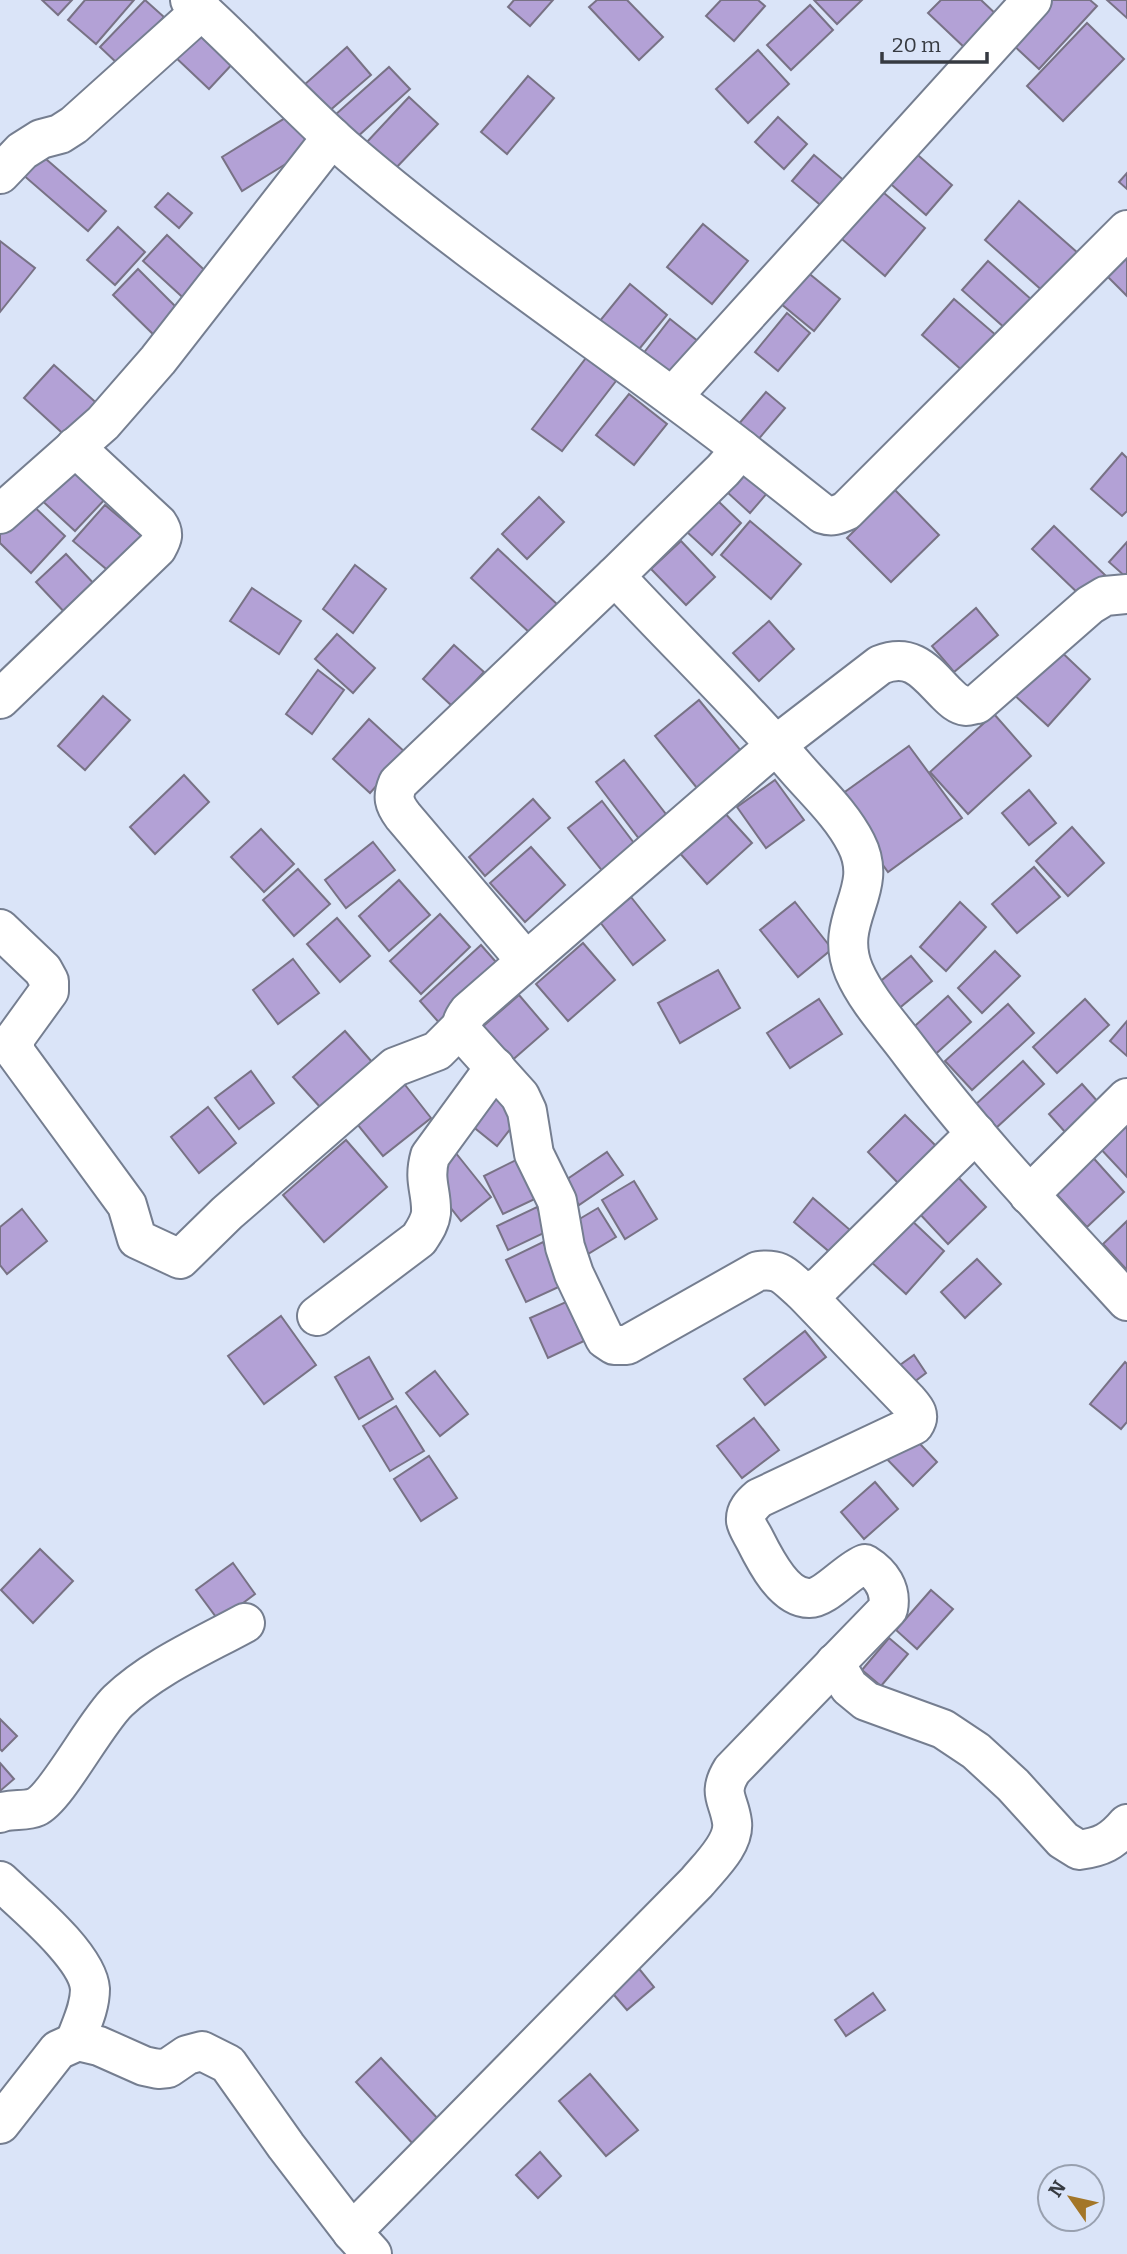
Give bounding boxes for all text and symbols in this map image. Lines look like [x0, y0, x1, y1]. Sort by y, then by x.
scale bar [882, 21, 987, 65]
text: 20 m [892, 32, 941, 58]
north arrow [1036, 2163, 1106, 2233]
text: N [1044, 2176, 1071, 2201]

